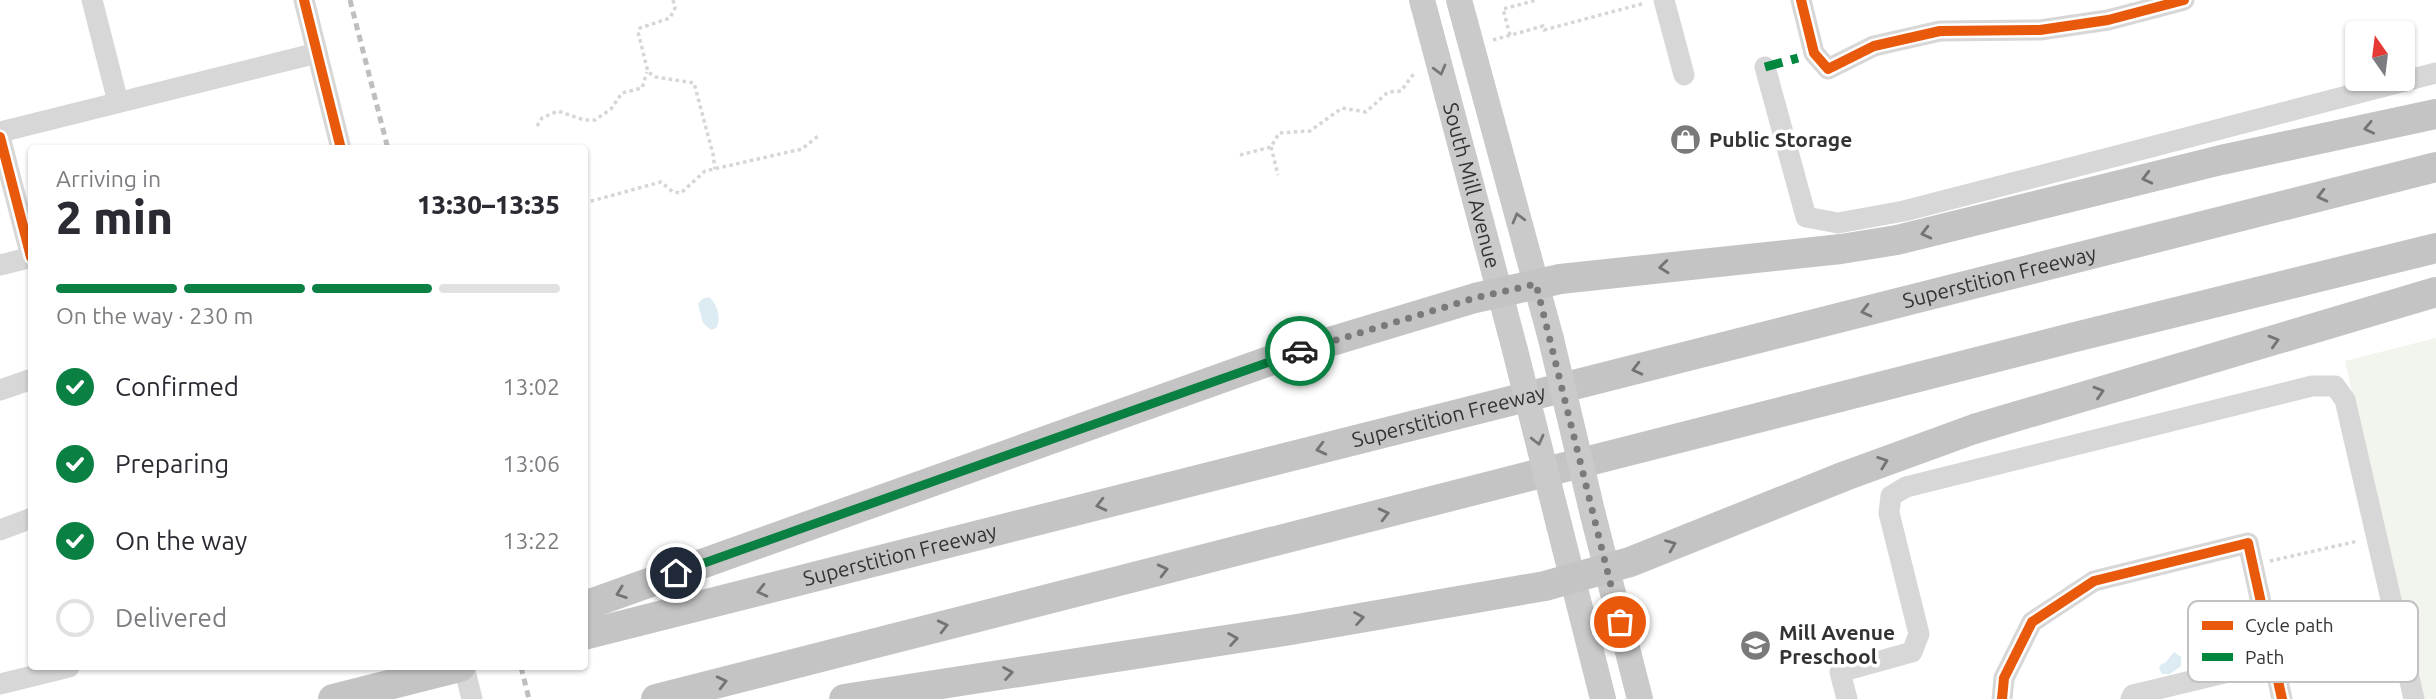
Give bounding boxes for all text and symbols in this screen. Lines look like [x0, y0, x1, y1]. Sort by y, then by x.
north arrow [2345, 21, 2415, 91]
map controls [2345, 21, 2415, 91]
one-way arrow [1432, 63, 1446, 75]
street label: South Mill Avenue [1439, 100, 1506, 271]
one-way arrow [2363, 119, 2375, 134]
shop icon: Public Storage [1669, 123, 1703, 157]
place label: Public Storage [1709, 127, 1852, 151]
text: Arriving in [56, 166, 161, 191]
one-way arrow [2141, 170, 2153, 184]
one-way arrow [2316, 188, 2328, 202]
text: 13:30–13:35 [417, 190, 560, 219]
text: 2 min [56, 191, 173, 243]
one-way arrow [1512, 212, 1527, 224]
one-way arrow [1921, 225, 1933, 239]
street label: Superstition Freeway [1900, 240, 2099, 312]
one-way arrow [1659, 259, 1670, 274]
text: On the way · 230 m [56, 303, 253, 328]
one-way arrow [1860, 303, 1872, 317]
courier [1265, 316, 1335, 386]
icon: car [1281, 332, 1319, 370]
one-way arrow [2268, 335, 2280, 350]
one-way arrow [1631, 361, 1643, 375]
icon: check [56, 368, 94, 406]
text: Confirmed [115, 372, 239, 401]
text: 13:02 [502, 374, 560, 399]
street label: Superstition Freeway [1349, 379, 1548, 451]
one-way arrow [2093, 385, 2105, 400]
one-way arrow [1530, 434, 1544, 446]
one-way arrow [1316, 441, 1328, 455]
icon: check [56, 445, 94, 483]
text: Preparing [115, 449, 229, 478]
text: 13:06 [502, 451, 560, 476]
one-way arrow [1876, 456, 1888, 470]
one-way arrow [1095, 497, 1107, 511]
one-way arrow [1378, 508, 1390, 522]
street label: Superstition Freeway [800, 518, 999, 590]
icon: check [56, 522, 94, 560]
text: On the way [115, 526, 247, 555]
text: 13:22 [502, 528, 560, 553]
one-way arrow [1663, 539, 1676, 553]
pin [646, 543, 706, 603]
icon: home [657, 554, 695, 592]
one-way arrow [1157, 564, 1169, 578]
one-way arrow [756, 583, 768, 597]
one-way arrow [615, 585, 627, 599]
pin [1590, 592, 1650, 652]
legend [2188, 601, 2418, 682]
text: Delivered [115, 603, 227, 632]
icon: bag [1601, 603, 1639, 641]
one-way arrow [1353, 611, 1364, 626]
text: Cycle path [2245, 614, 2334, 636]
one-way arrow [937, 620, 949, 634]
place label: Mill Avenue Preschool [1779, 620, 1895, 668]
school or university icon: Mill Avenue Preschool [1739, 628, 1773, 662]
one-way arrow [1227, 631, 1239, 646]
text: Path [2245, 646, 2284, 668]
one-way arrow [1002, 666, 1014, 681]
one-way arrow [716, 676, 728, 690]

